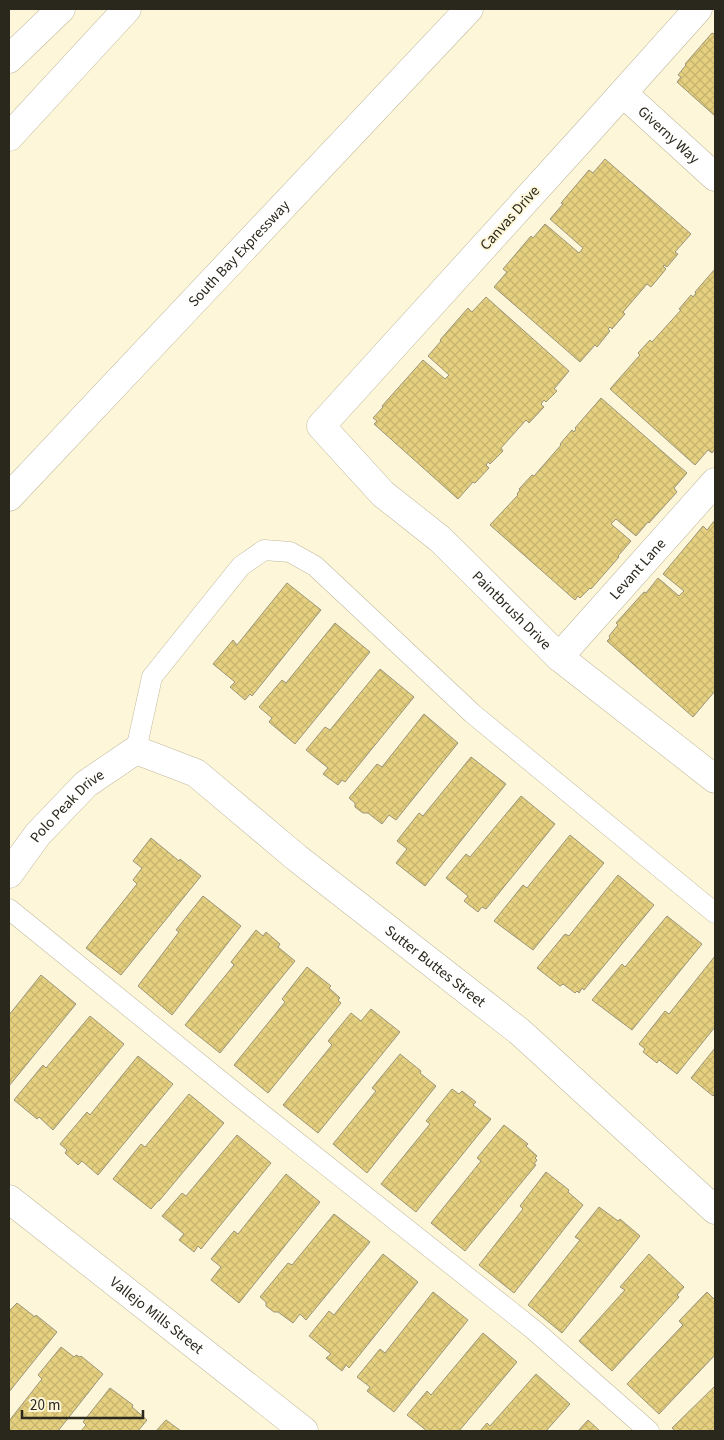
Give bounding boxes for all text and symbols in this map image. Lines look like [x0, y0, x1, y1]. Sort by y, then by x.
street label: Giverny Way [633, 101, 704, 169]
street label: Canvas Drive [475, 181, 545, 255]
street label: South Bay Expressway [183, 195, 294, 311]
street label: Levant Lane [604, 534, 671, 604]
street label: Paintbrush Drive [467, 566, 556, 654]
street label: Polo Peak Drive [25, 764, 108, 847]
street label: Sutter Buttes Street [381, 920, 490, 1012]
street label: Vallejo Mills Street [105, 1272, 208, 1359]
scale bar [22, 1388, 144, 1420]
text: 20 m [30, 1395, 60, 1416]

